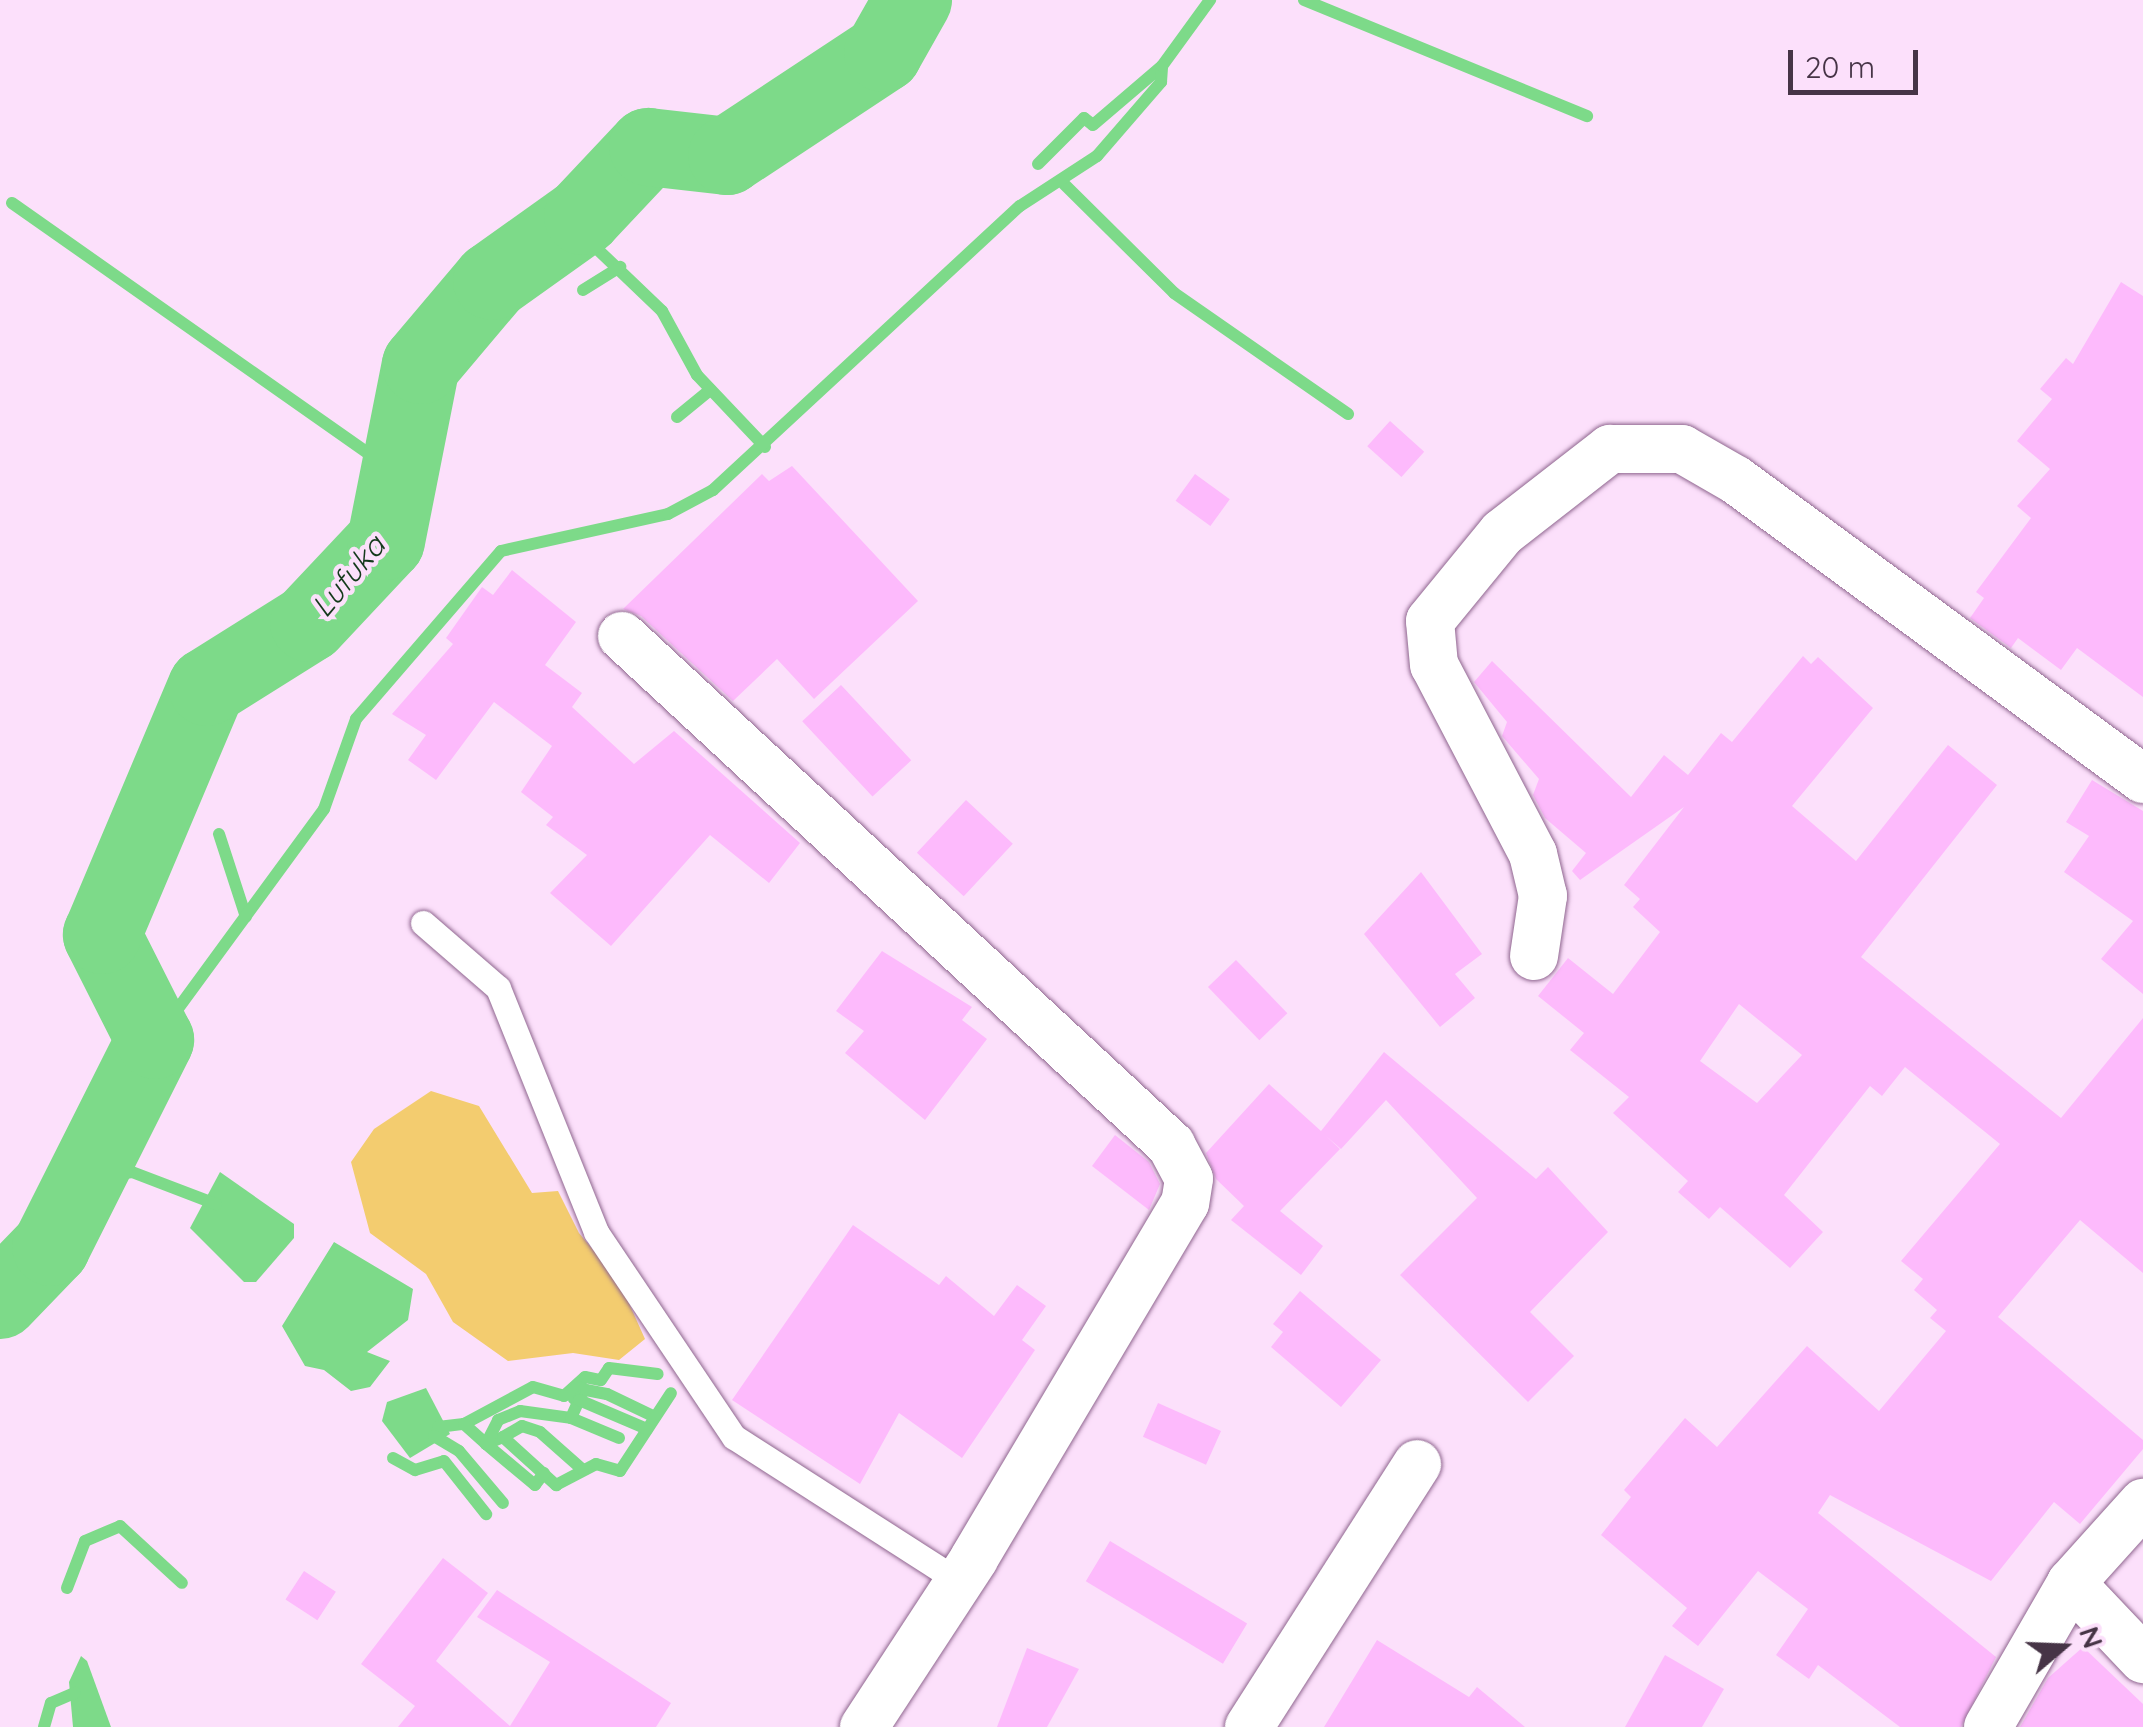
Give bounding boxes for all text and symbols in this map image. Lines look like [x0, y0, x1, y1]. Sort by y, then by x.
scale bar [1793, 30, 1923, 92]
text: 20 m [1805, 48, 1875, 86]
water label: Lufuka [304, 528, 392, 624]
north arrow [2013, 1597, 2113, 1697]
text: N [2072, 1622, 2112, 1653]

